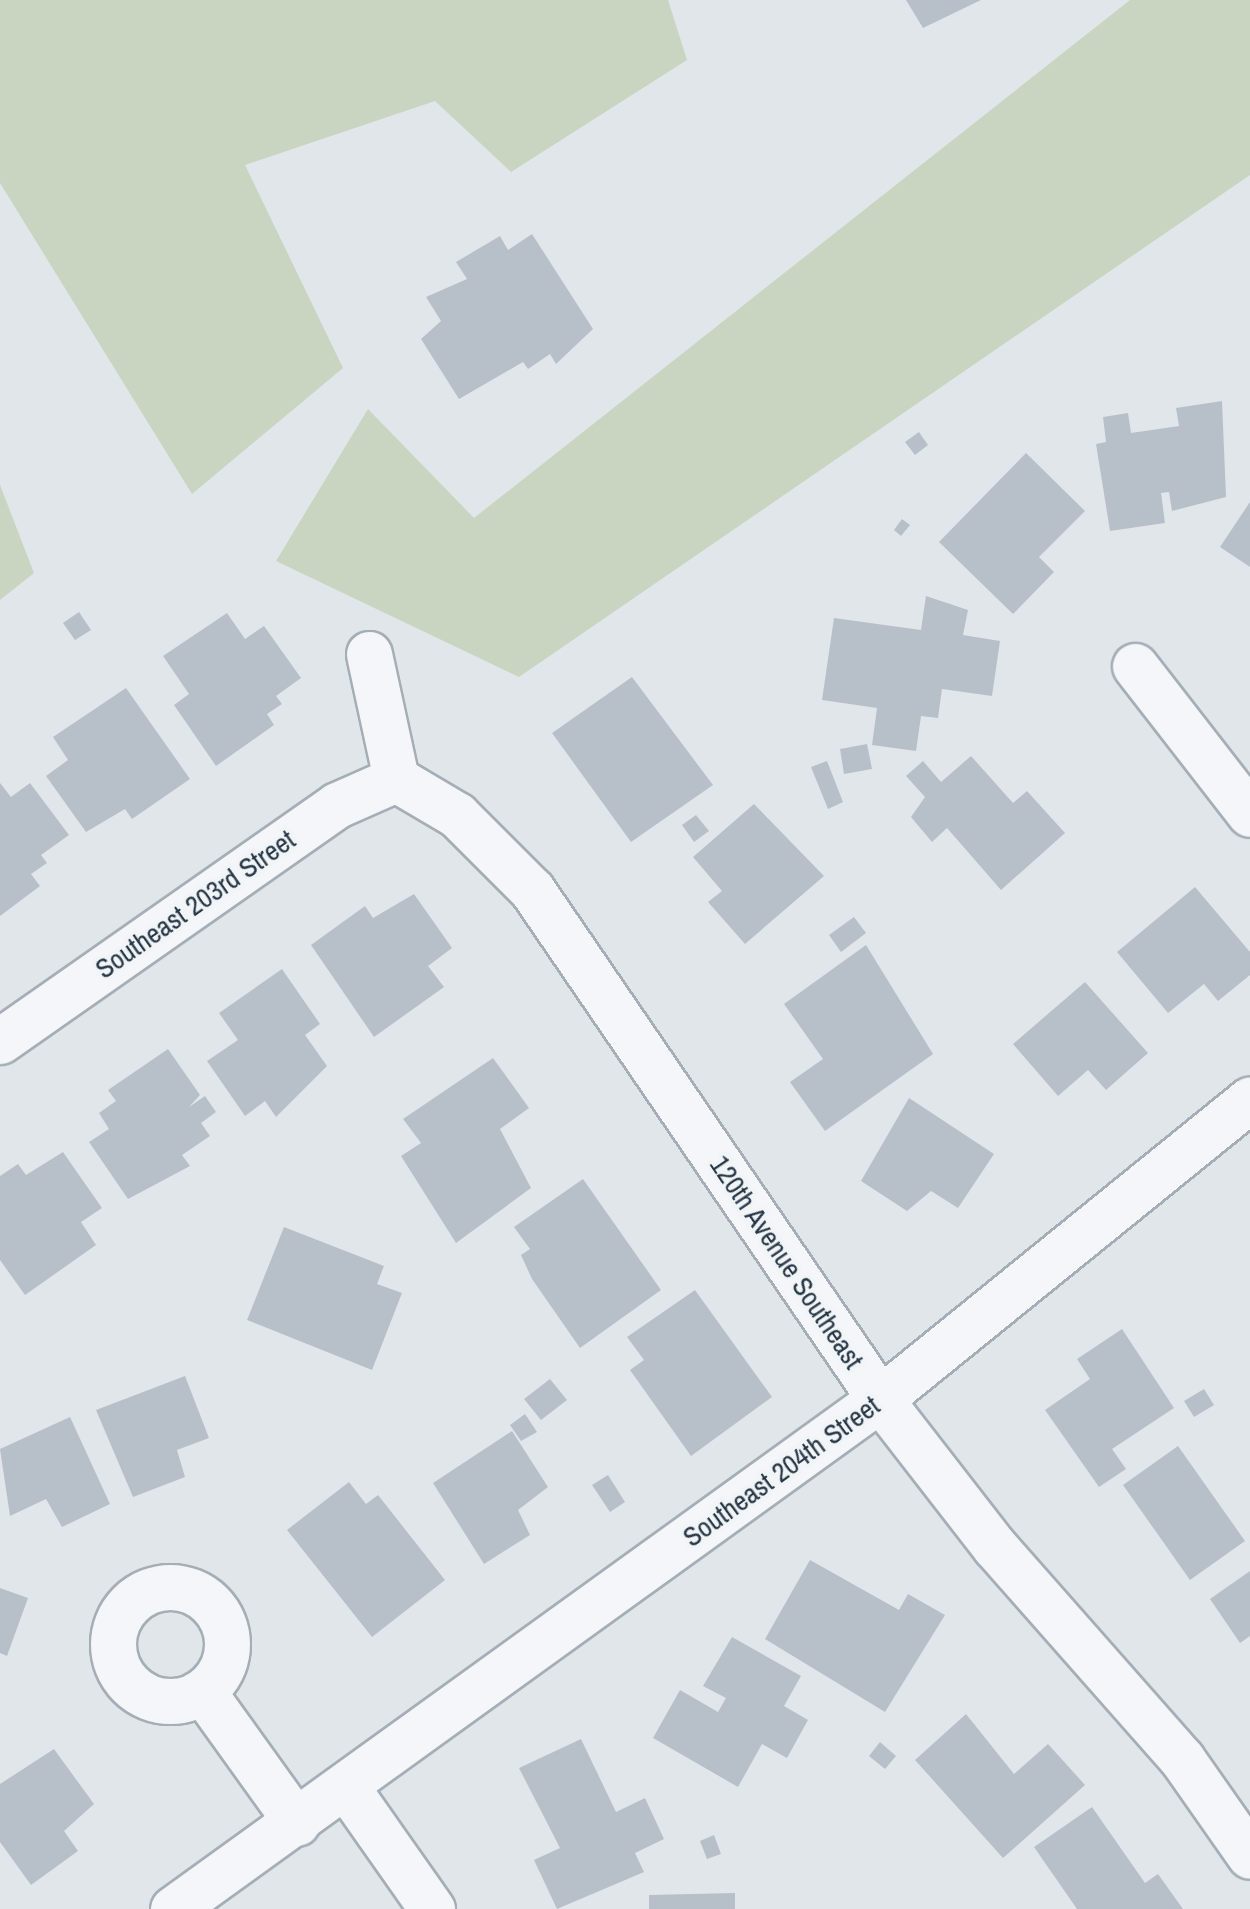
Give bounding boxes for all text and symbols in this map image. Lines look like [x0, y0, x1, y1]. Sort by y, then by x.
street label: Southeast 203rd Street [89, 823, 301, 985]
street label: 120th Avenue Southeast [703, 1149, 871, 1375]
street label: Southeast 204th Street [676, 1388, 886, 1554]

